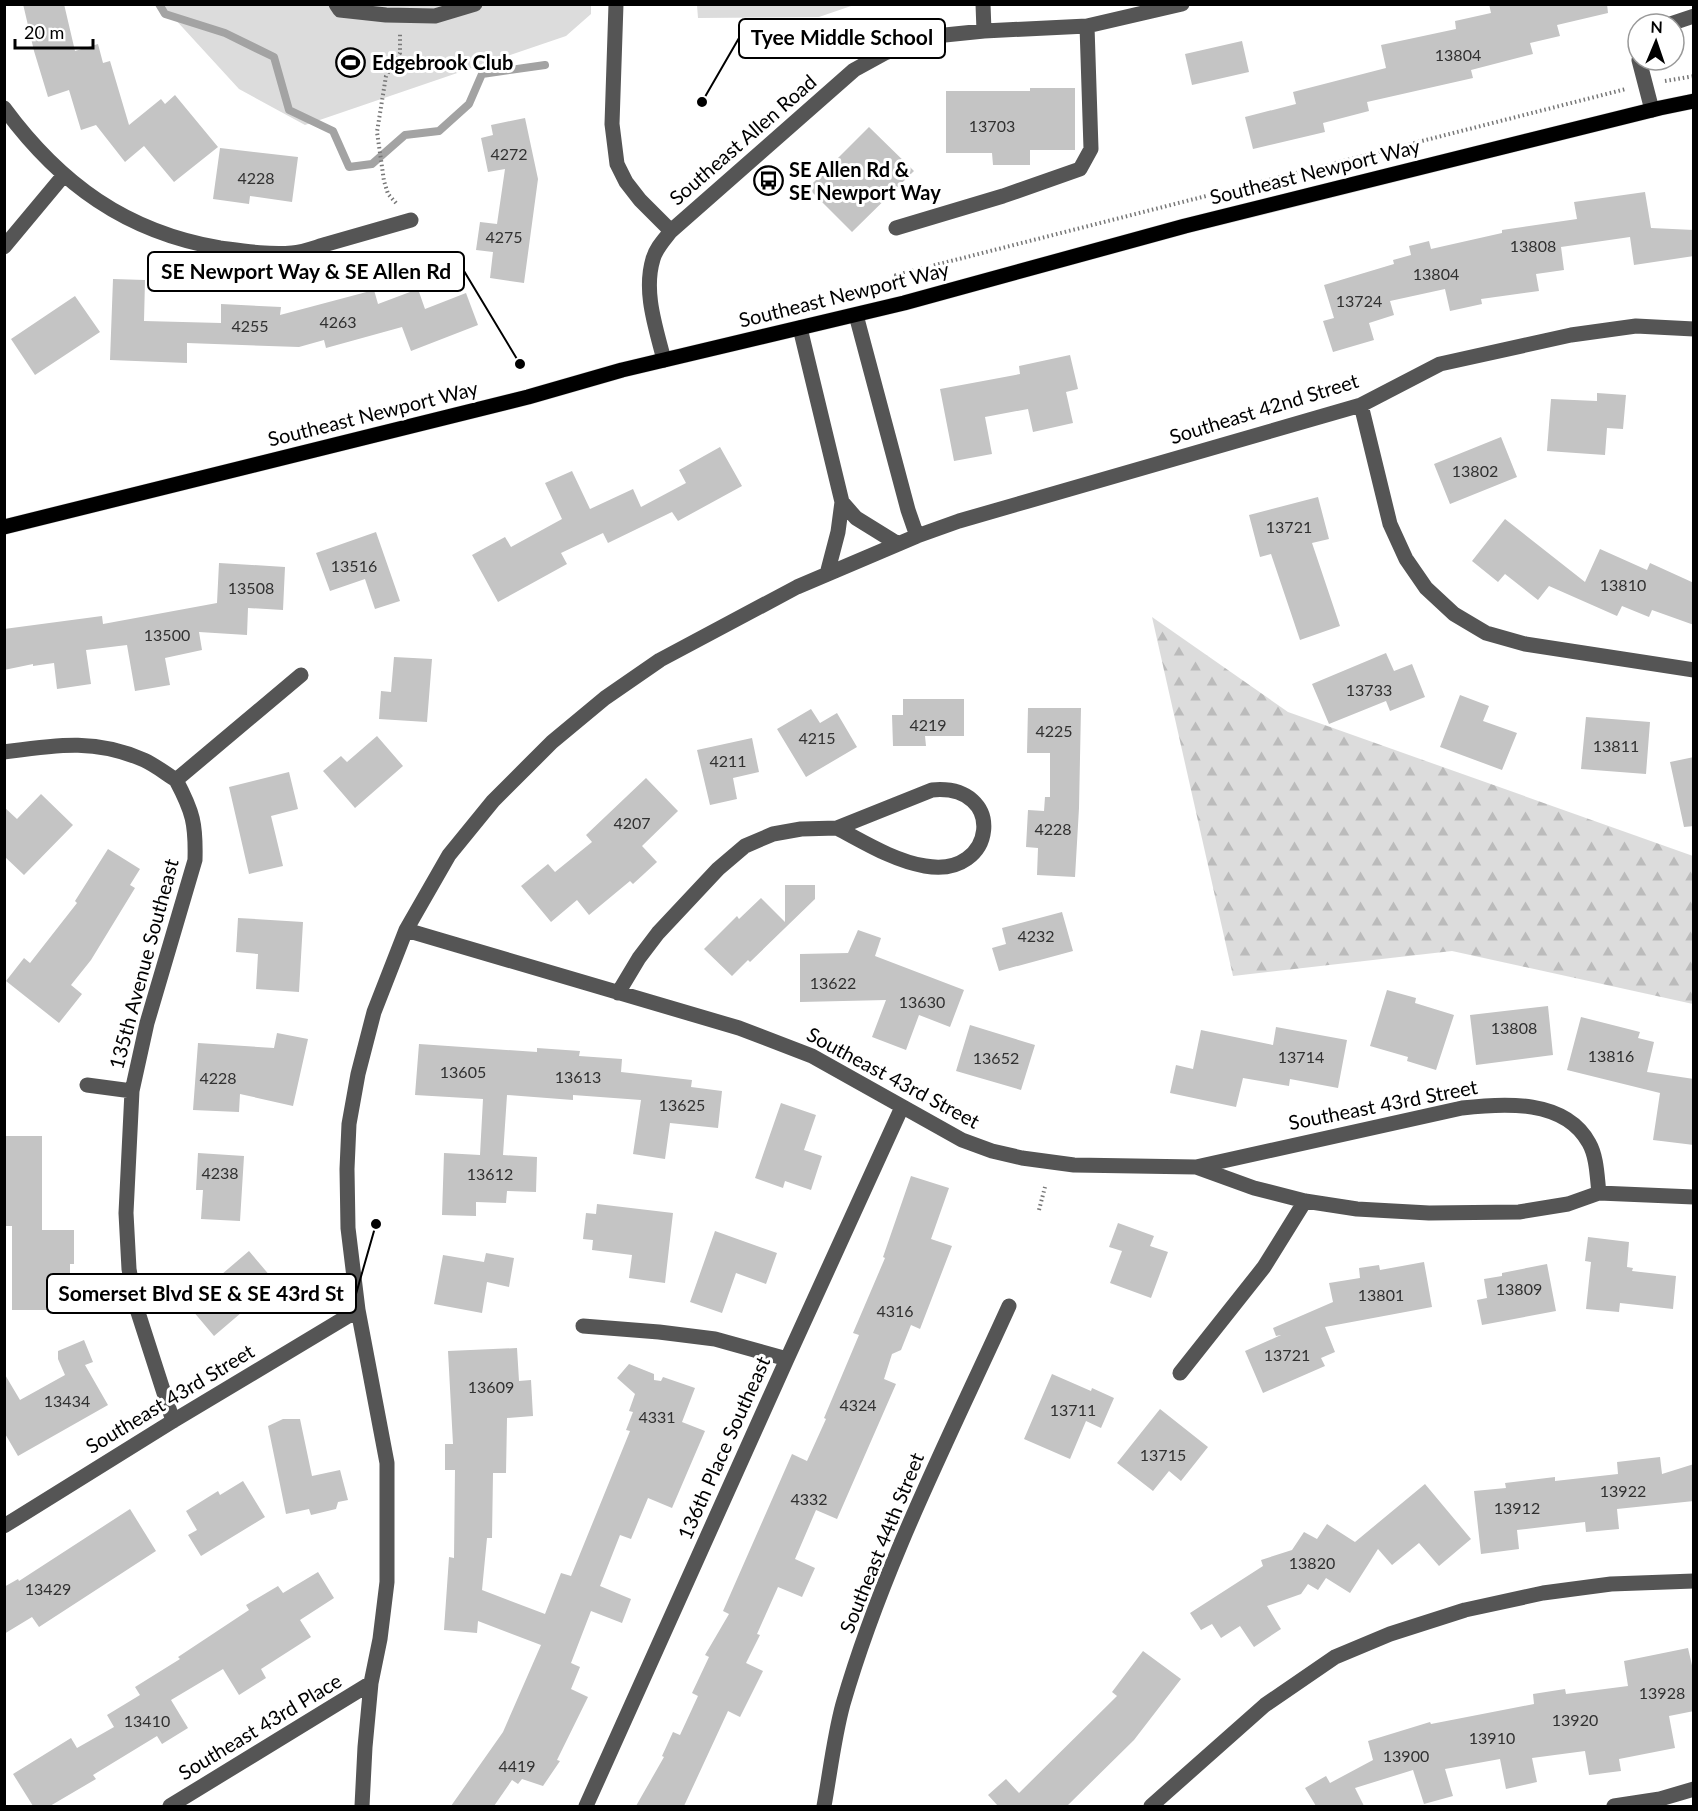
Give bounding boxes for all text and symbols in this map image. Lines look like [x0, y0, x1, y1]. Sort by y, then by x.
scale bar [15, 12, 93, 50]
north arrow [1626, 12, 1686, 72]
text: N [1650, 17, 1663, 36]
callout: Tyee Middle School [739, 19, 945, 58]
text: 20 m [24, 21, 64, 43]
text: Tyee Middle School [751, 24, 933, 49]
house number: 13804 [1435, 45, 1481, 64]
sports icon: Edgebrook Club [335, 47, 367, 79]
place label: Edgebrook Club [372, 50, 513, 74]
street label: Southeast Allen Road [664, 69, 821, 209]
house number: 13703 [969, 116, 1015, 135]
street label: Southeast Newport Way [1207, 133, 1423, 209]
house number: 4272 [490, 144, 528, 163]
place label: SE Allen Rd & SE Newport Way [789, 157, 941, 204]
bus stop icon: SE Allen Rd & SE Newport Way [752, 165, 784, 197]
house number: 4228 [237, 168, 275, 187]
house number: 4275 [485, 227, 523, 246]
house number: 13808 [1510, 236, 1556, 255]
callout: SE Newport Way & SE Allen Rd [148, 252, 464, 291]
street label: Southeast Newport Way [736, 256, 952, 332]
text: SE Newport Way & SE Allen Rd [161, 258, 451, 283]
house number: 13804 [1413, 264, 1459, 283]
house number: 13724 [1336, 291, 1382, 310]
house number: 4263 [319, 312, 357, 331]
house number: 4255 [231, 316, 269, 335]
street label: Southeast 42nd Street [1166, 368, 1361, 448]
street label: Southeast Newport Way [265, 375, 481, 451]
house number: 13802 [1452, 461, 1498, 480]
house number: 13721 [1266, 517, 1312, 536]
house number: 13516 [331, 556, 377, 575]
house number: 13810 [1600, 575, 1646, 594]
house number: 13508 [228, 578, 274, 597]
house number: 13500 [144, 625, 190, 644]
house number: 13733 [1346, 680, 1392, 699]
house number: 4219 [909, 715, 947, 734]
house number: 4225 [1035, 721, 1073, 740]
house number: 4215 [798, 728, 836, 747]
house number: 13811 [1593, 736, 1639, 755]
house number: 4211 [709, 751, 747, 770]
house number: 4207 [613, 813, 651, 832]
house number: 4228 [1034, 819, 1072, 838]
street label: 135th Avenue Southeast [103, 856, 183, 1072]
house number: 4232 [1017, 926, 1055, 945]
house number: 13622 [810, 973, 856, 992]
house number: 13630 [899, 992, 945, 1011]
house number: 13808 [1491, 1018, 1537, 1037]
street label: Southeast 43rd Street [803, 1021, 984, 1133]
house number: 13816 [1588, 1046, 1634, 1065]
house number: 13714 [1278, 1047, 1324, 1066]
house number: 13652 [973, 1048, 1019, 1067]
house number: 13605 [440, 1062, 486, 1081]
house number: 13613 [555, 1067, 601, 1086]
house number: 4228 [199, 1068, 237, 1087]
street label: Southeast 43rd Street [1286, 1074, 1479, 1134]
house number: 13625 [659, 1095, 705, 1114]
house number: 4238 [201, 1163, 239, 1182]
house number: 13612 [467, 1164, 513, 1183]
callout: Somerset Blvd SE & SE 43rd St [47, 1274, 356, 1313]
house number: 13809 [1496, 1279, 1542, 1298]
text: Somerset Blvd SE & SE 43rd St [58, 1280, 344, 1305]
house number: 13801 [1358, 1285, 1404, 1304]
house number: 4316 [876, 1301, 914, 1320]
street label: Southeast 43rd Street [81, 1338, 258, 1458]
house number: 13721 [1264, 1345, 1310, 1364]
street label: 136th Place Southeast [672, 1352, 774, 1543]
house number: 13609 [468, 1377, 514, 1396]
house number: 13434 [44, 1391, 90, 1410]
house number: 4324 [839, 1395, 877, 1414]
house number: 13711 [1050, 1400, 1096, 1419]
house number: 4331 [638, 1407, 676, 1426]
house number: 13715 [1140, 1445, 1186, 1464]
street label: Southeast 44th Street [834, 1449, 928, 1636]
house number: 13922 [1600, 1481, 1646, 1500]
house number: 4332 [790, 1489, 828, 1508]
house number: 13912 [1494, 1498, 1540, 1517]
house number: 13820 [1289, 1553, 1335, 1572]
house number: 13429 [25, 1579, 71, 1598]
street label: Southeast 43rd Place [174, 1668, 345, 1784]
house number: 13928 [1639, 1683, 1685, 1702]
house number: 13920 [1552, 1710, 1598, 1729]
house number: 13410 [124, 1711, 170, 1730]
house number: 13910 [1469, 1728, 1515, 1747]
house number: 13900 [1383, 1746, 1429, 1765]
house number: 4419 [498, 1756, 536, 1775]

